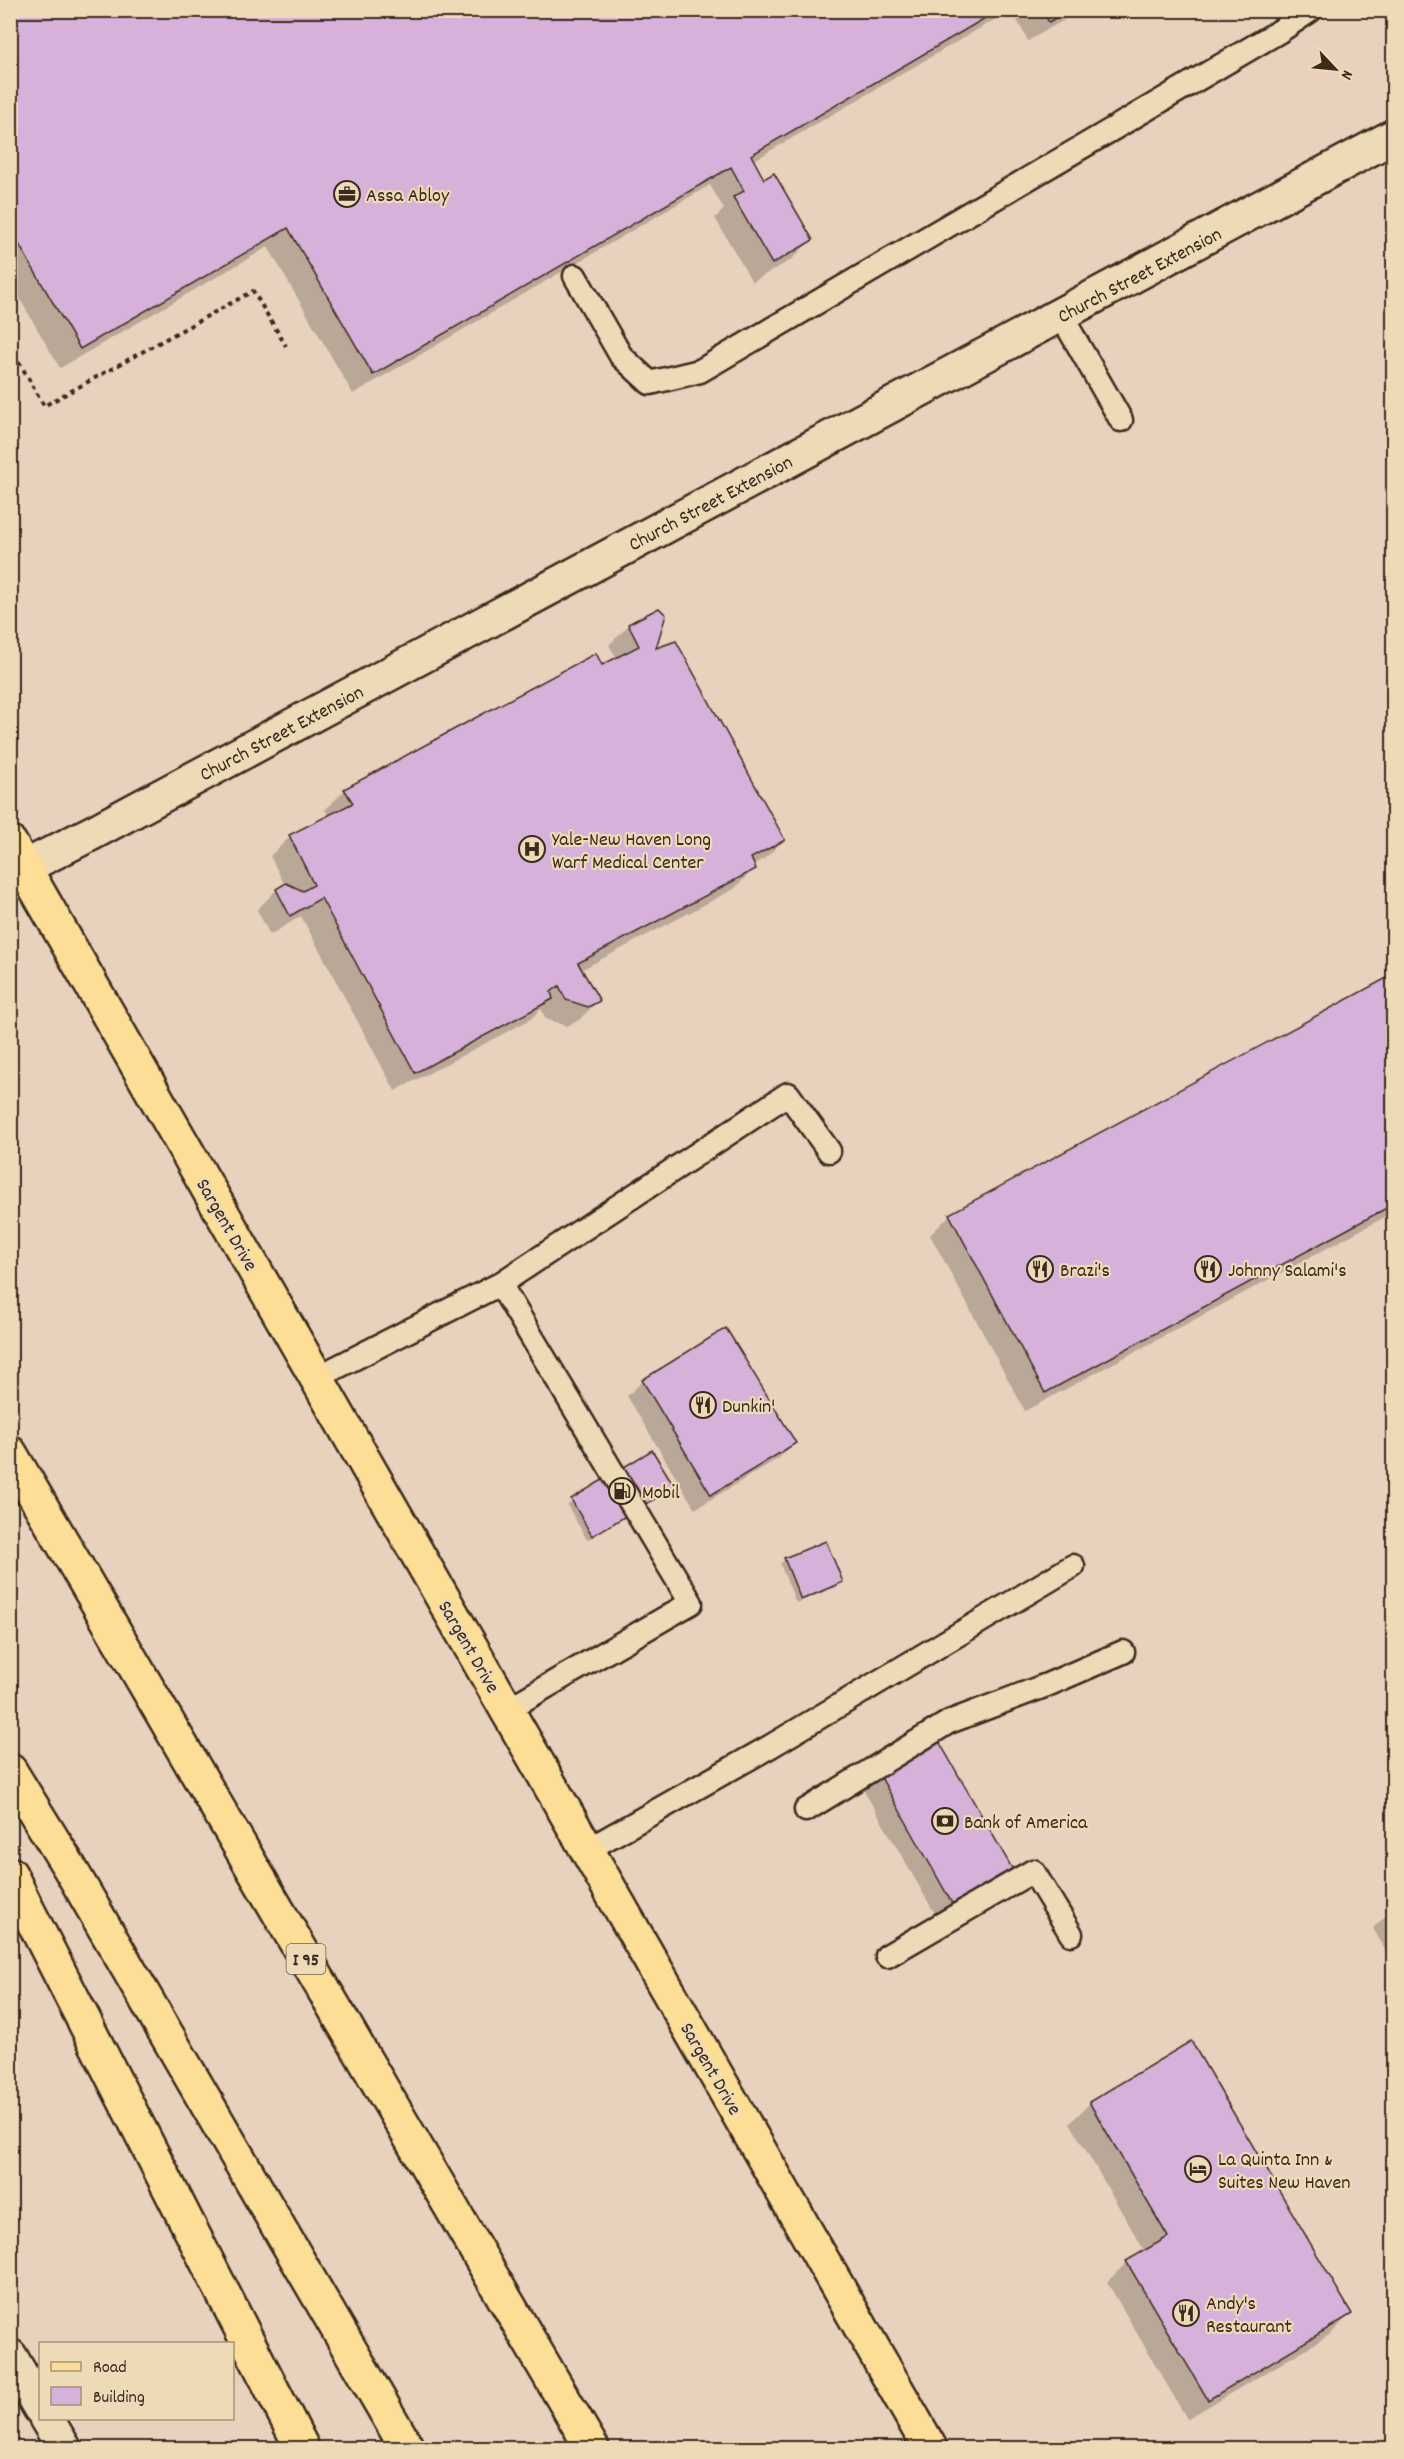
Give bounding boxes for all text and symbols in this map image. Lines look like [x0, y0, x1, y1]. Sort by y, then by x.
north arrow [1305, 39, 1365, 99]
text: N [1334, 66, 1358, 83]
office icon: Assa Abloy [332, 179, 362, 209]
place label: Assa Abloy [366, 183, 450, 211]
street label: Church Street Extension [1053, 222, 1227, 332]
street label: Church Street Extension [624, 450, 798, 560]
street label: Church Street Extension [195, 680, 369, 790]
place label: Yale-New Haven Long Warf Medical Center [552, 827, 711, 878]
hospital icon: Yale-New Haven Long Warf Medical Center [517, 834, 547, 864]
street label: Sargent Drive [188, 1174, 263, 1277]
restaurant icon: Brazi's [1025, 1254, 1055, 1284]
restaurant icon: Johnny Salami's [1193, 1254, 1223, 1284]
place label: Brazi's [1060, 1258, 1110, 1286]
place label: Johnny Salami's [1228, 1258, 1347, 1286]
restaurant icon: Dunkin' [688, 1390, 718, 1420]
place label: Dunkin' [722, 1394, 775, 1422]
fuel station icon: Mobil [607, 1476, 637, 1506]
place label: Mobil [642, 1480, 680, 1508]
street label: Sargent Drive [430, 1596, 505, 1699]
bank icon: Bank of America [930, 1806, 960, 1836]
place label: Bank of America [964, 1810, 1088, 1838]
road number: I 95 [286, 1944, 326, 1974]
street label: Sargent Drive [672, 2018, 747, 2121]
place label: La Quinta Inn & Suites New Haven [1218, 2147, 1350, 2198]
hotel icon: La Quinta Inn & Suites New Haven [1183, 2154, 1213, 2184]
place label: Andy's Restaurant [1206, 2291, 1292, 2342]
restaurant icon: Andy's Restaurant [1171, 2298, 1201, 2328]
legend [39, 2342, 234, 2420]
text: Road [93, 2356, 127, 2381]
text: Building [93, 2386, 145, 2411]

